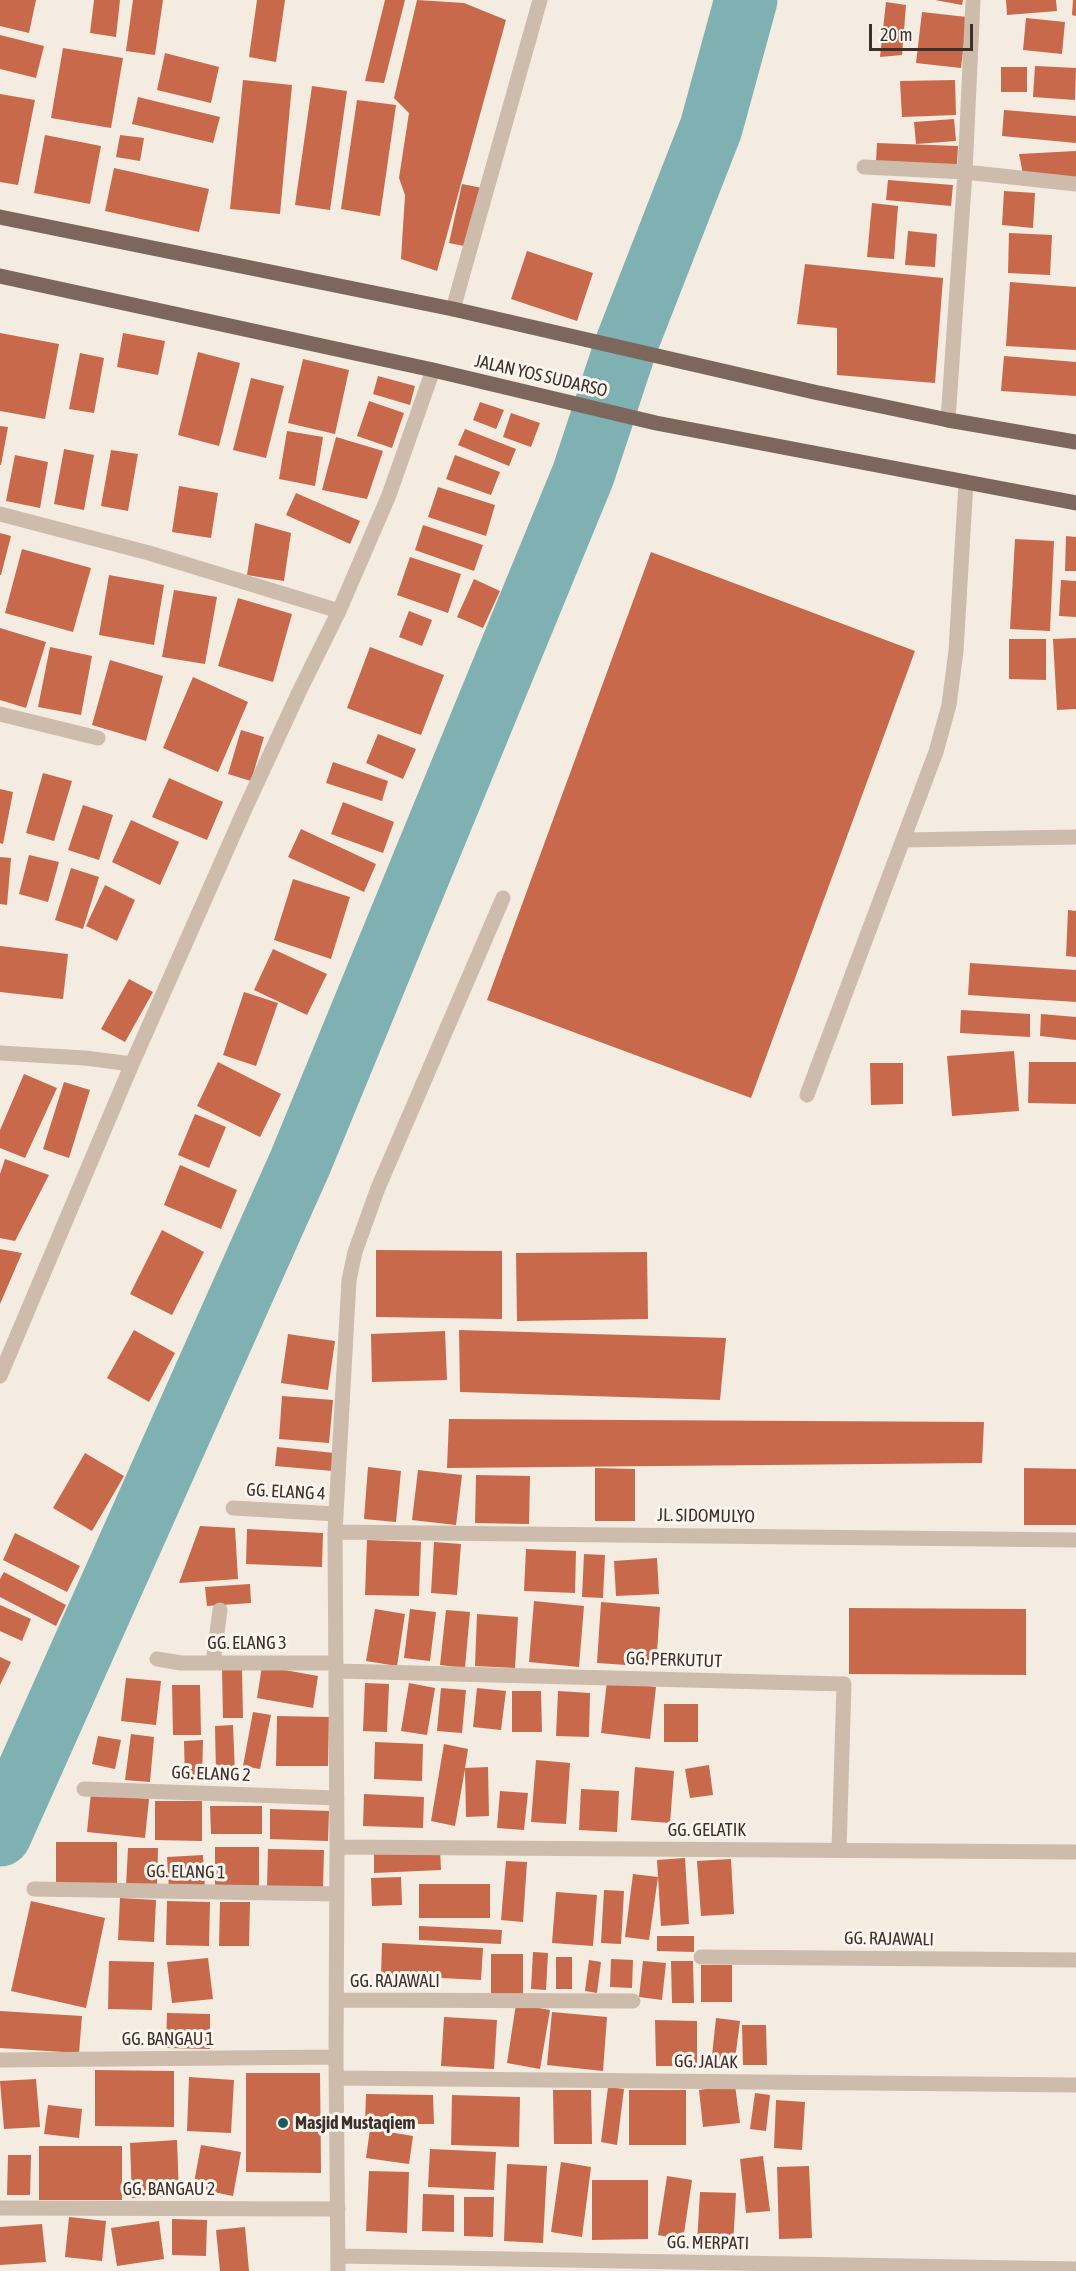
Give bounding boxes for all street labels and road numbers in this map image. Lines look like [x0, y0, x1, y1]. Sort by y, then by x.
street label: JALAN YOS SUDARSO [473, 350, 609, 402]
street label: GG. ELANG 4 [246, 1479, 326, 1505]
street label: JL. SIDOMULYO [657, 1504, 755, 1528]
street label: GG. ELANG 3 [207, 1632, 287, 1654]
street label: GG. PERKUTUT [626, 1648, 722, 1672]
street label: GG. ELANG 2 [171, 1762, 251, 1786]
street label: GG. GELATIK [668, 1819, 746, 1841]
street label: GG. ELANG 1 [146, 1861, 226, 1883]
street label: GG. RAJAWALI [844, 1927, 934, 1951]
street label: GG. RAJAWALI [350, 1970, 440, 1992]
street label: GG. BANGAU 1 [122, 2028, 214, 2050]
street label: GG. JALAK [674, 2051, 738, 2073]
street label: GG. BANGAU 2 [123, 2178, 215, 2200]
street label: GG. MERPATI [667, 2231, 749, 2255]

